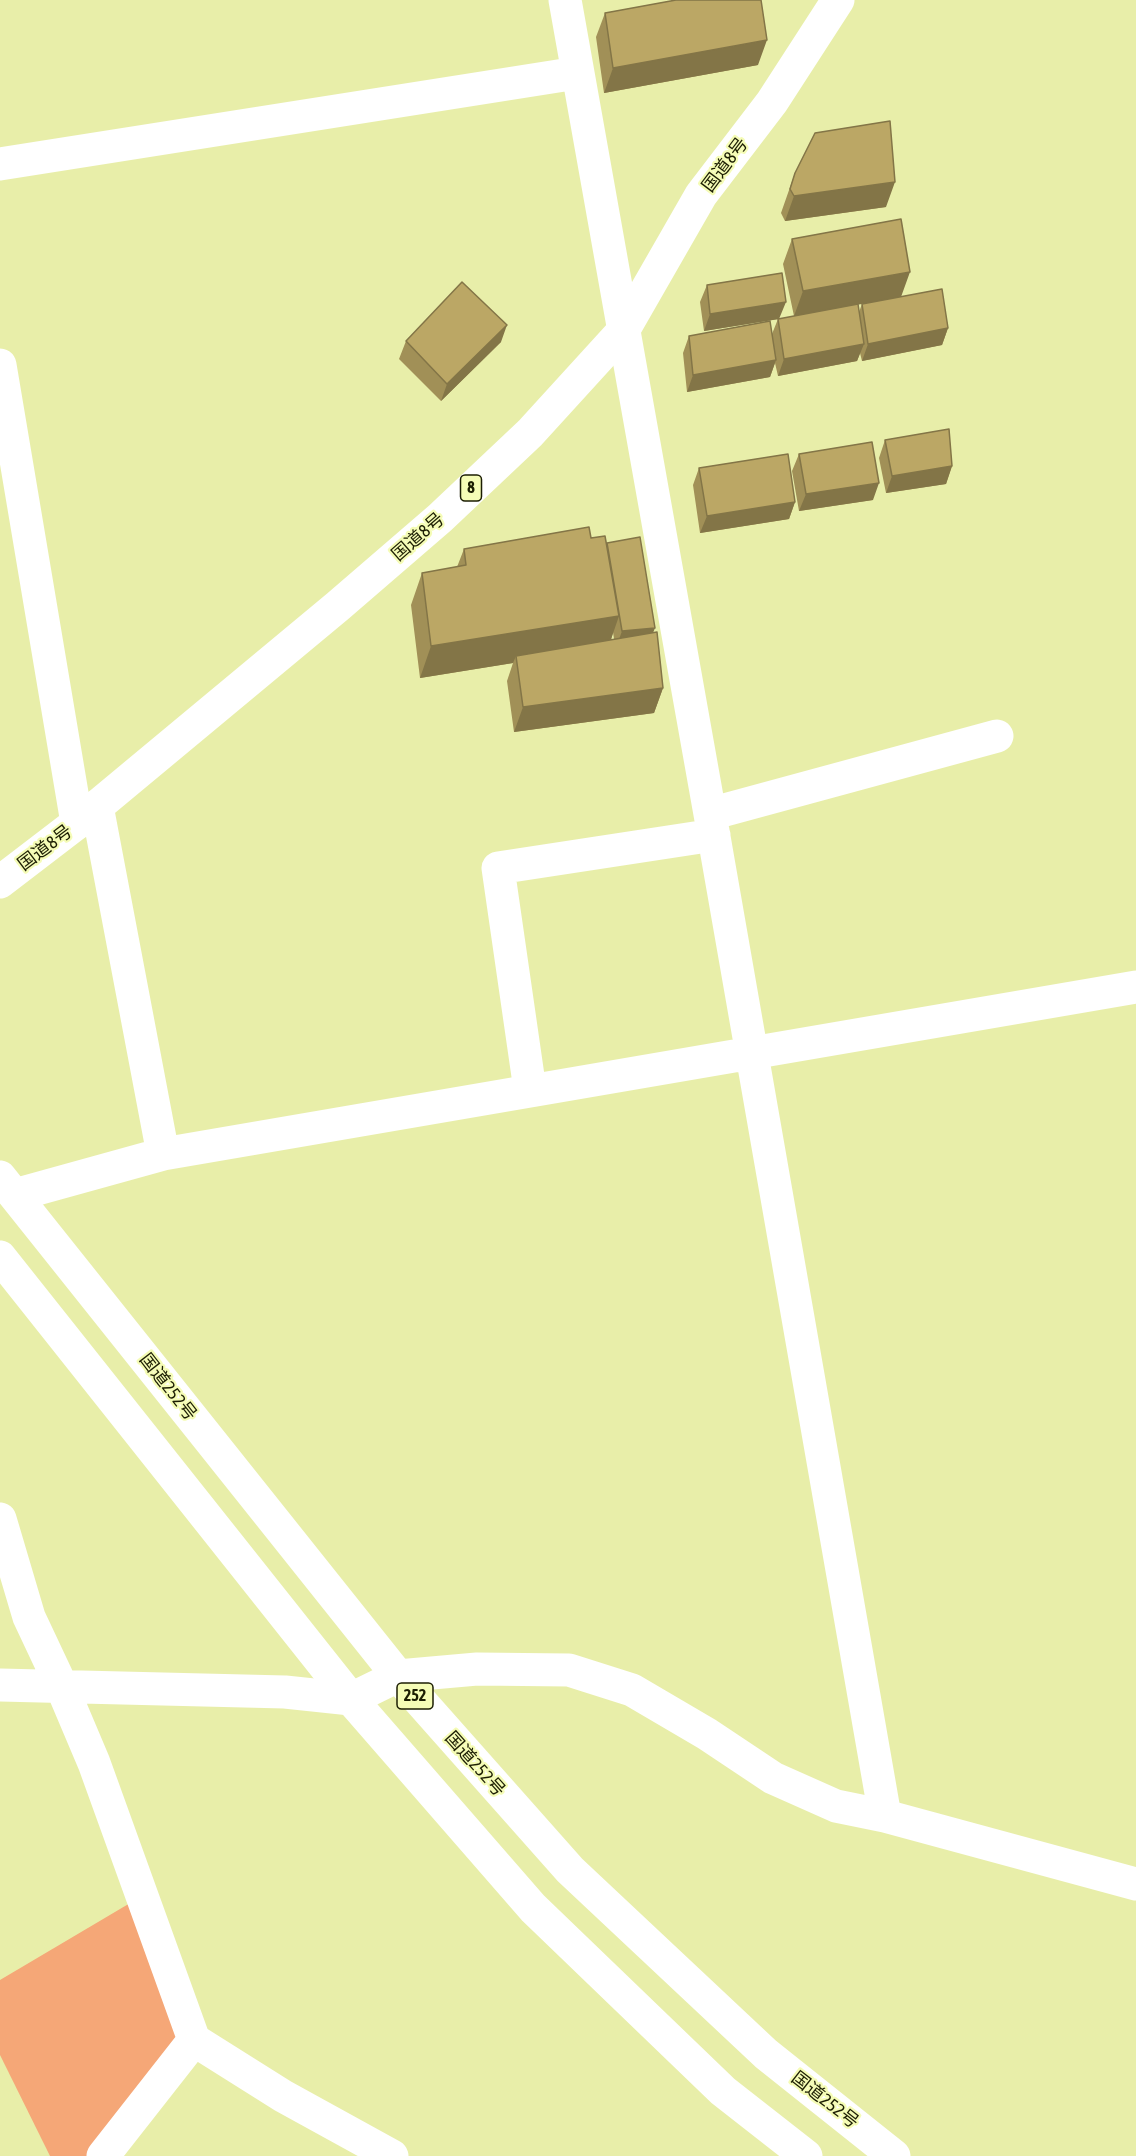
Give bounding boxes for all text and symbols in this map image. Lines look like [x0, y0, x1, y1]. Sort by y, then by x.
street label: 国道8号 [698, 134, 752, 196]
road number: 8 [460, 475, 482, 501]
street label: 国道8号 [387, 508, 449, 566]
street label: 国道8号 [14, 821, 76, 875]
street label: 国道252号 [135, 1349, 201, 1425]
road number: 252 [397, 1683, 433, 1709]
street label: 国道252号 [440, 1727, 510, 1801]
street label: 国道252号 [787, 2067, 863, 2133]

